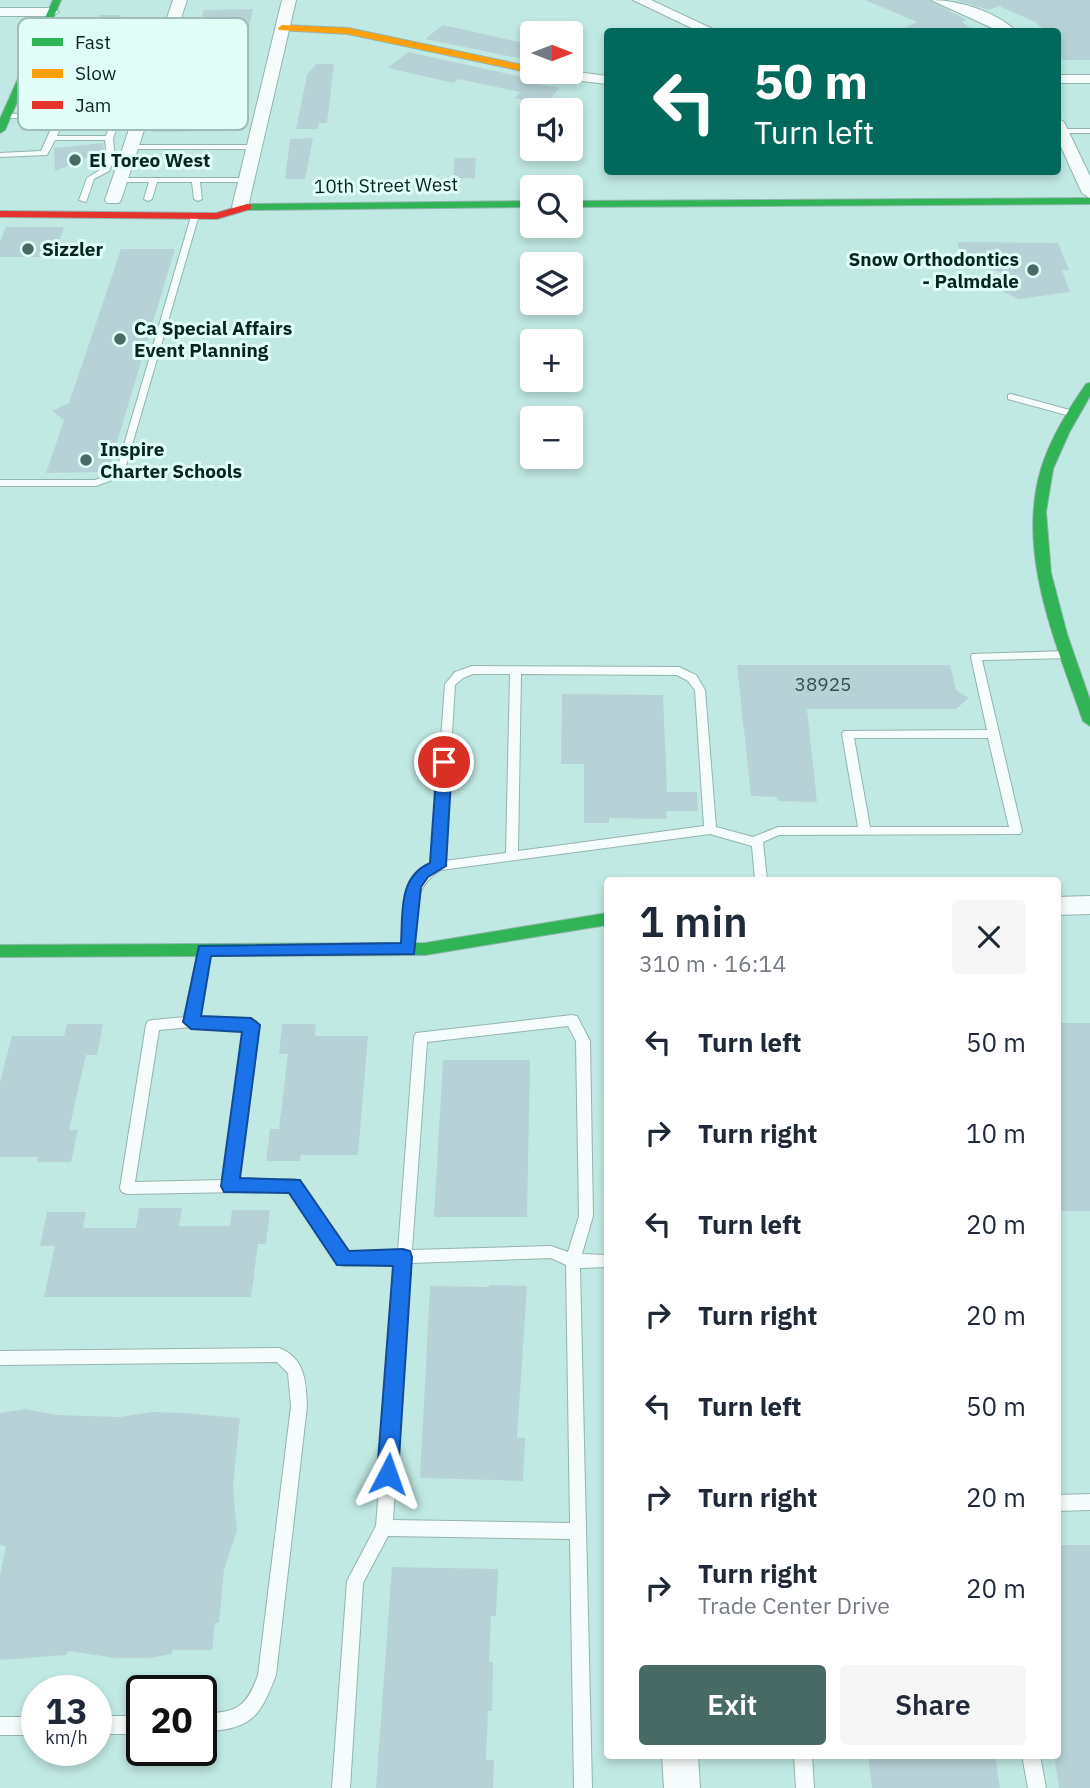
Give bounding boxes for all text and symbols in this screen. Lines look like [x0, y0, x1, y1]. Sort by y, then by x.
legend [18, 18, 248, 130]
north arrow [520, 21, 583, 84]
map controls [520, 21, 583, 469]
text: Fast [75, 30, 111, 54]
text: 50 m [754, 49, 868, 112]
icon: left [639, 56, 730, 147]
text: Slow [75, 61, 116, 85]
text: Jam [75, 93, 111, 117]
button: sound [520, 98, 583, 161]
text: Turn left [754, 111, 874, 153]
place label: El Toreo West [89, 148, 210, 172]
marker: El Toreo West [67, 152, 83, 168]
street label: 10th Street West [314, 172, 458, 198]
button: search [520, 175, 583, 238]
place label: Sizzler [42, 237, 103, 261]
marker: Sizzler [20, 241, 36, 257]
place label: Snow Orthodontics - Palmdale [848, 247, 1019, 293]
button: layers [520, 252, 583, 315]
marker: Snow Orthodontics - Palmdale [1025, 262, 1041, 278]
place label: Ca Special Affairs Event Planning [134, 316, 292, 362]
button: + [520, 329, 583, 392]
marker: Ca Special Affairs Event Planning [112, 331, 128, 347]
button: − [520, 406, 583, 469]
place label: Inspire Charter Schools [100, 437, 242, 483]
marker: Inspire Charter Schools [78, 452, 94, 468]
house number: 38925 [794, 672, 852, 696]
pin [414, 732, 474, 792]
icon: arrive [425, 743, 463, 781]
text: 1 min [639, 894, 748, 949]
button: close [952, 900, 1026, 974]
text: 310 m · 16:14 [639, 948, 786, 978]
icon: left [639, 1023, 677, 1061]
text: Turn left [698, 1025, 801, 1059]
text: 50 m [966, 1025, 1026, 1059]
icon: right [639, 1114, 677, 1152]
text: Turn right [698, 1116, 817, 1150]
text: 10 m [966, 1116, 1026, 1150]
icon: left [639, 1205, 677, 1243]
text: Turn left [698, 1207, 801, 1241]
text: 20 m [966, 1207, 1026, 1241]
icon: right [639, 1296, 677, 1334]
text: Turn right [698, 1298, 817, 1332]
text: 20 m [966, 1298, 1026, 1332]
icon: left [639, 1387, 677, 1425]
text: Turn left [698, 1389, 801, 1423]
text: 50 m [966, 1389, 1026, 1423]
position arrow [351, 1437, 425, 1511]
icon: right [639, 1478, 677, 1516]
text: Turn right [698, 1480, 817, 1514]
text: 20 m [966, 1480, 1026, 1514]
text: Turn right [698, 1556, 817, 1590]
icon: right [639, 1569, 677, 1607]
text: 20 m [966, 1571, 1026, 1605]
text: Trade Center Drive [698, 1590, 890, 1620]
button: Exit [639, 1665, 826, 1745]
button: Share [840, 1665, 1026, 1745]
speed limit sign: 20 [126, 1675, 217, 1766]
text: 13 [45, 1688, 88, 1734]
text: km/h [45, 1726, 88, 1749]

